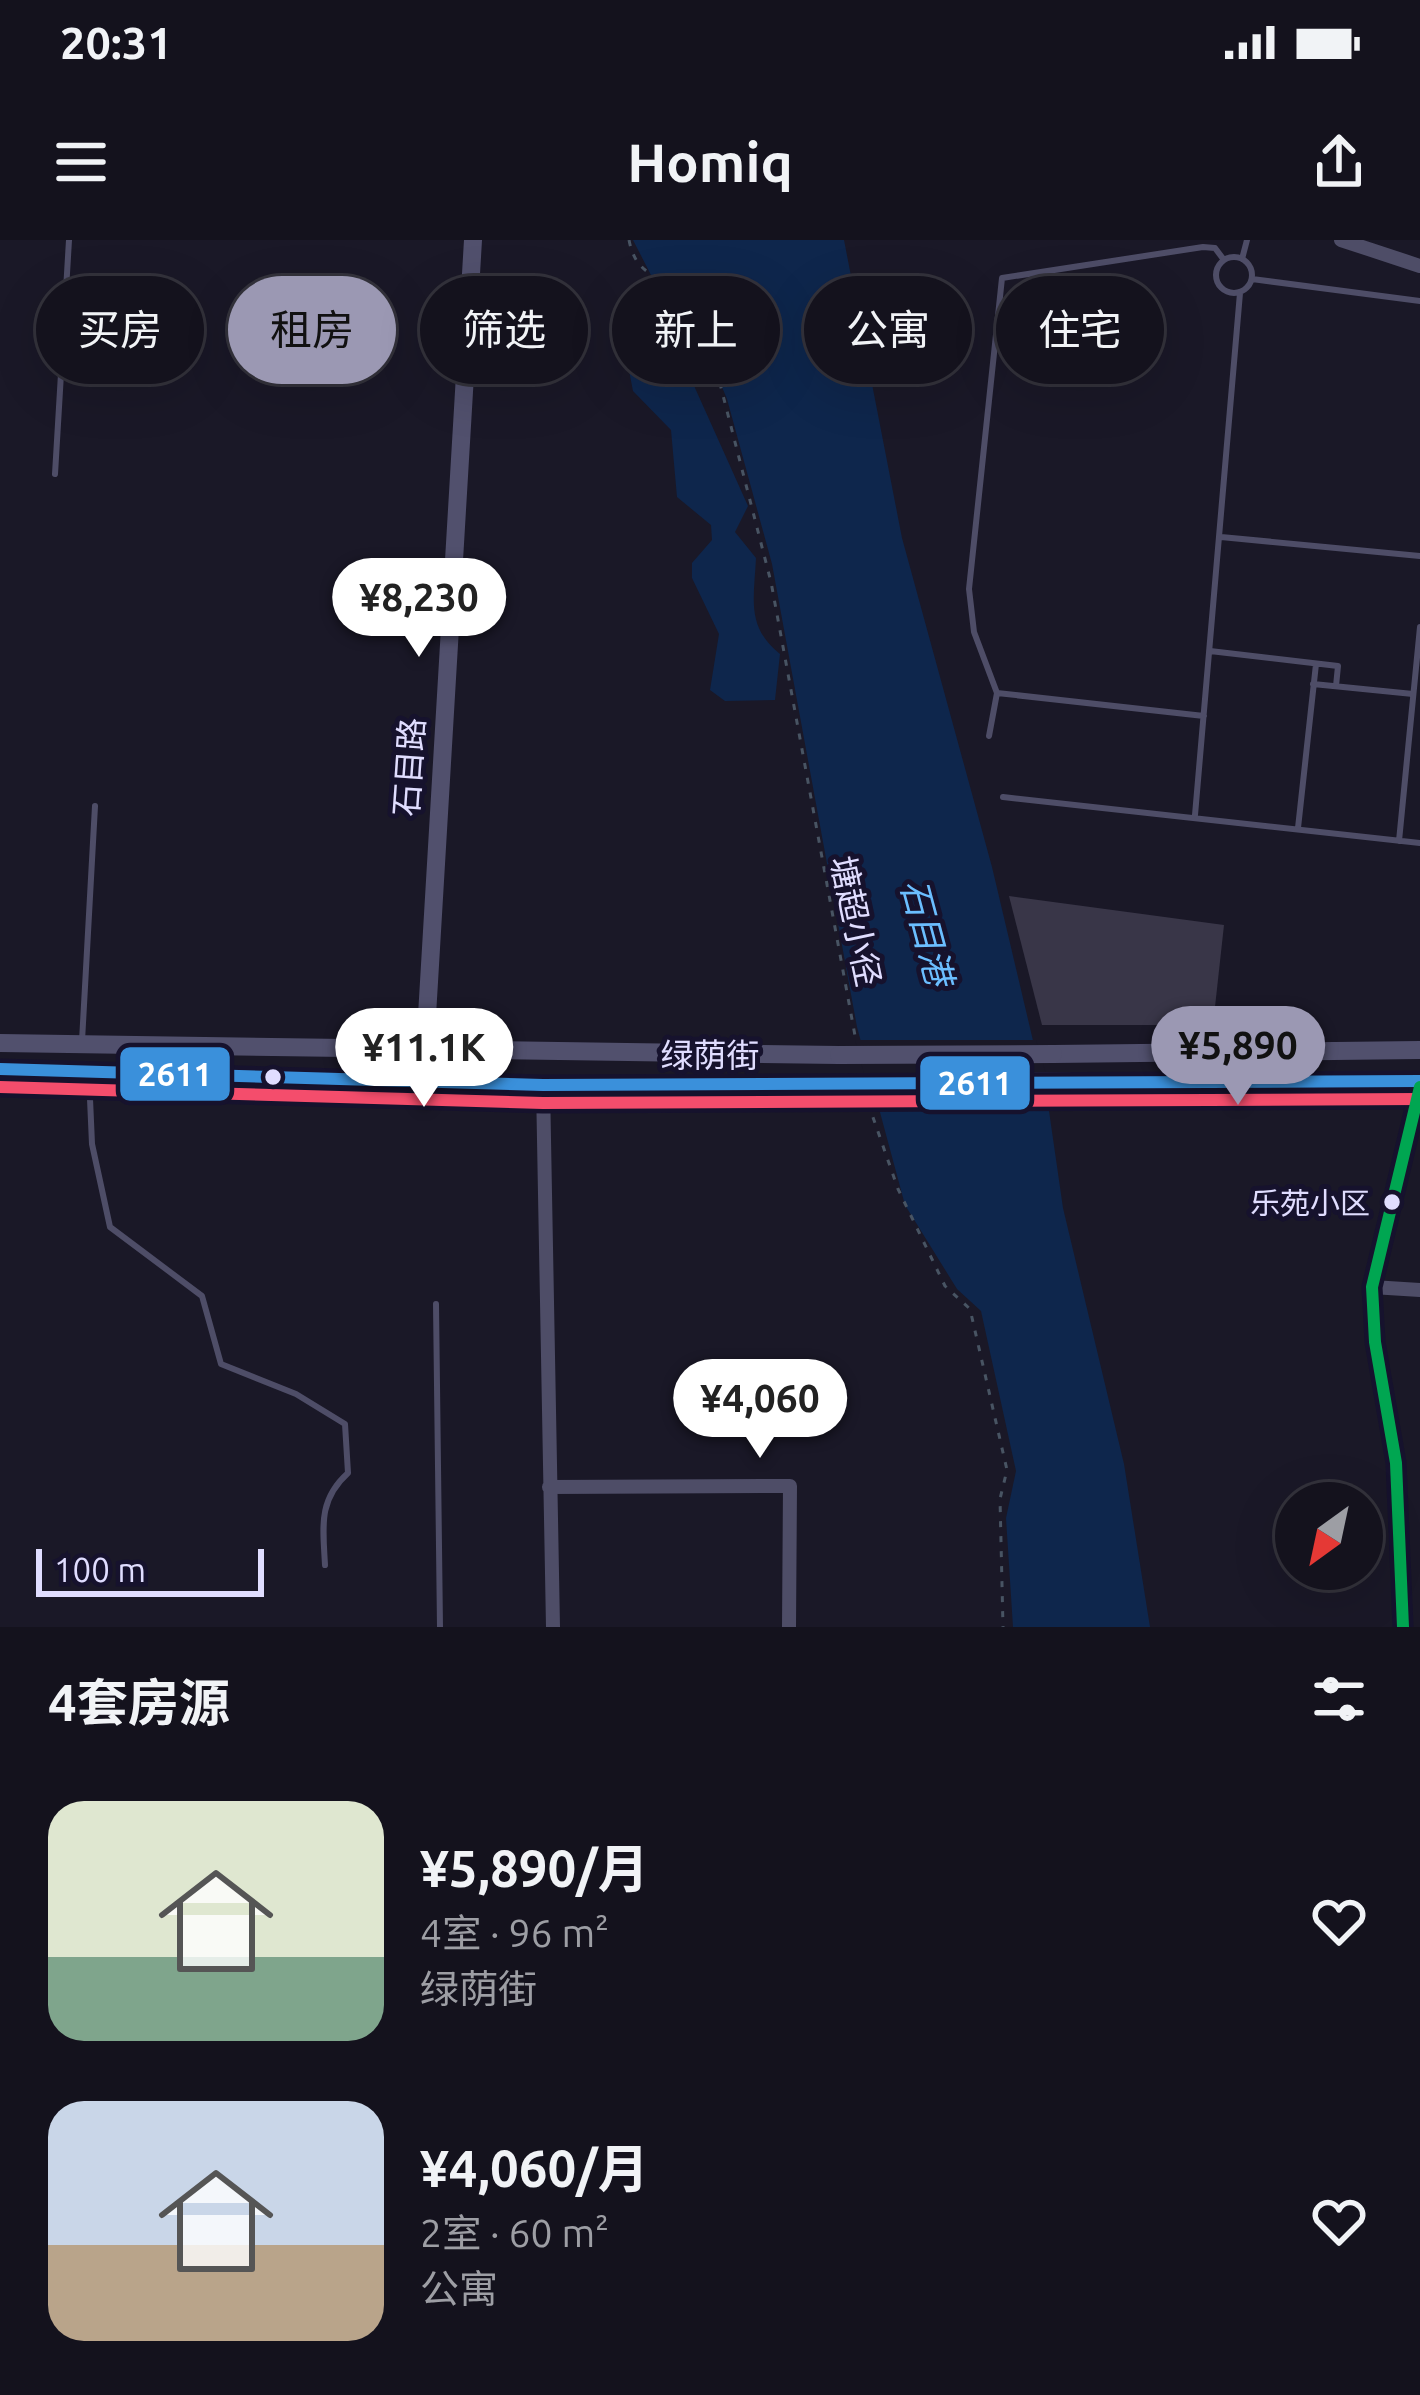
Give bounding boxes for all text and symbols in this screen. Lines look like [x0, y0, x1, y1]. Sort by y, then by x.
text: 20:31 [60, 17, 173, 68]
icon: menu [48, 129, 114, 195]
icon: share [1306, 129, 1372, 195]
text: Homiq [627, 132, 793, 192]
chip: 买房 [36, 276, 204, 384]
chip: 租房 [228, 276, 396, 384]
chip: 筛选 [420, 276, 588, 384]
chip: 新上 [612, 276, 780, 384]
chip: 公寓 [804, 276, 972, 384]
chip: 住宅 [996, 276, 1164, 384]
pin: ¥8,230 [321, 558, 517, 660]
text: ¥8,230 [359, 575, 479, 618]
street label: 石目路 [387, 716, 430, 818]
street label: 塘超小径 [825, 852, 888, 989]
water label: 石目港 [894, 874, 963, 994]
pin: ¥5,890 [1140, 1006, 1336, 1108]
pin: ¥11.1K [326, 1008, 522, 1110]
text: ¥5,890 [1178, 1023, 1298, 1066]
text: ¥11.1K [362, 1025, 486, 1068]
street label: 绿荫街 [661, 1036, 760, 1073]
line badge: 2611 [118, 1045, 232, 1103]
line badge: 2611 [918, 1054, 1032, 1112]
text: 2611 [138, 1055, 212, 1092]
text: 2611 [938, 1064, 1012, 1101]
unlabelled marker [262, 1066, 284, 1088]
place label: 乐苑小区 [1250, 1186, 1370, 1220]
marker: 乐苑小区 [1381, 1191, 1403, 1213]
pin: ¥4,060 [662, 1359, 858, 1461]
text: ¥4,060 [700, 1376, 820, 1419]
north arrow [1275, 1482, 1383, 1590]
map controls [1275, 1482, 1383, 1590]
scale bar [36, 1543, 264, 1596]
text: 100 m [54, 1551, 146, 1588]
icon: filters [1306, 1666, 1372, 1732]
text: 4套房源 [48, 1673, 230, 1731]
text: ¥5,890/月 [420, 1839, 649, 1897]
icon: home [144, 1849, 288, 1993]
icon: heart [1306, 1888, 1372, 1954]
text: 4室 · 96 m² [420, 1911, 609, 1954]
text: 绿荫街 [420, 1967, 537, 2010]
text: ¥4,060/月 [420, 2139, 649, 2197]
icon: home [144, 2149, 288, 2293]
icon: heart [1306, 2188, 1372, 2254]
text: 2室 · 60 m² [420, 2211, 609, 2254]
text: 公寓 [420, 2267, 498, 2310]

